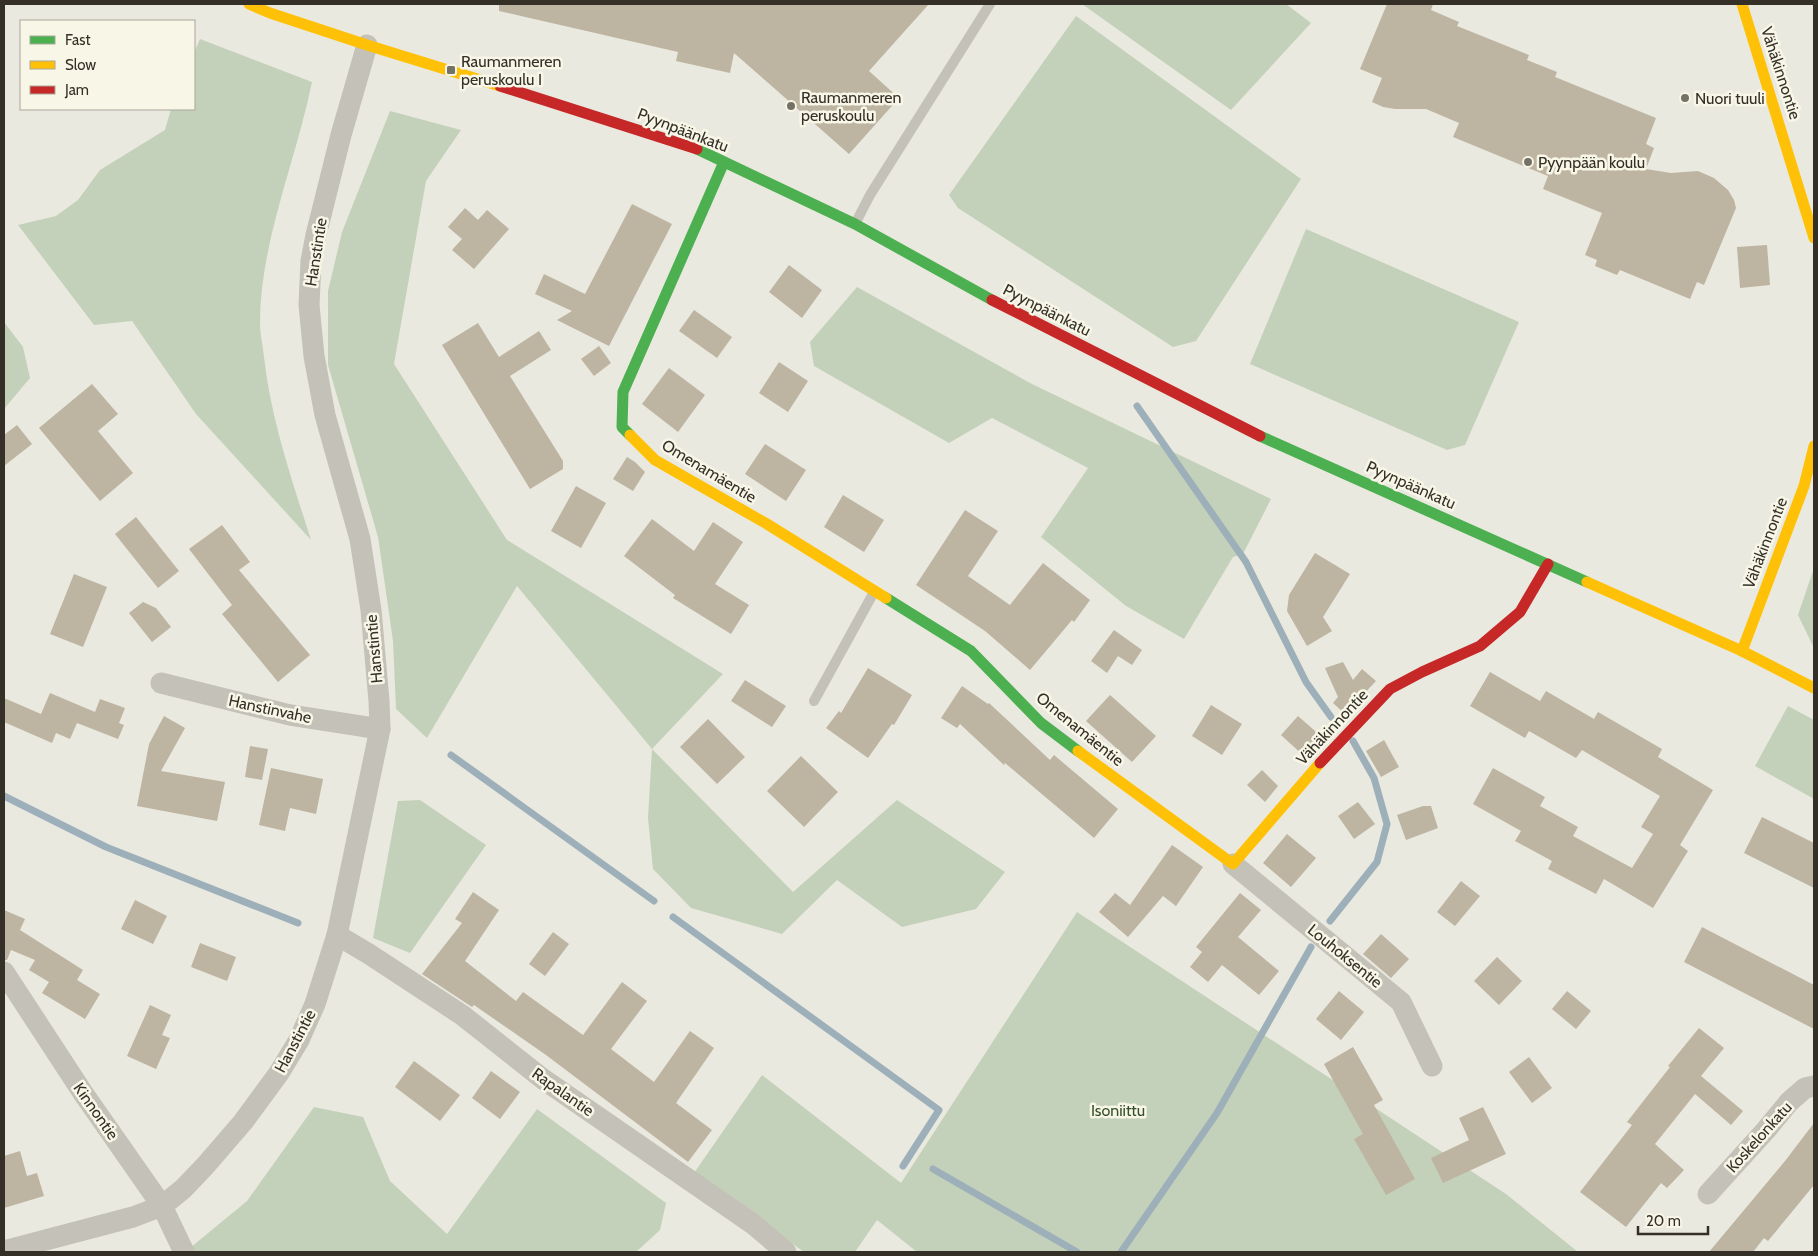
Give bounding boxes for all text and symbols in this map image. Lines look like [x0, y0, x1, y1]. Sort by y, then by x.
legend [20, 20, 195, 110]
street label: Vähäkinnontie [1757, 24, 1805, 122]
text: Fast [65, 31, 90, 49]
place label: Raumanmeren peruskoulu I [461, 52, 562, 89]
text: Slow [65, 56, 96, 74]
marker: Raumanmeren peruskoulu I [445, 64, 457, 76]
text: Jam [64, 81, 89, 99]
place label: Raumanmeren peruskoulu [801, 88, 902, 125]
place label: Nuori tuuli [1695, 89, 1765, 108]
marker: Nuori tuuli [1679, 92, 1691, 104]
marker: Raumanmeren peruskoulu [785, 100, 797, 112]
street label: Pyynpäänkatu [635, 104, 731, 156]
place label: Pyynpään koulu [1538, 153, 1645, 172]
marker: Pyynpään koulu [1522, 156, 1534, 168]
street label: Hanstintie [301, 216, 331, 288]
street label: Pyynpäänkatu [1000, 280, 1094, 340]
street label: Omenamäentie [658, 435, 760, 507]
street label: Pyynpäänkatu [1363, 457, 1459, 513]
street label: Vähäkinnontie [1739, 495, 1791, 591]
street label: Hanstintie [362, 614, 386, 684]
street label: Vähäkinnontie [1292, 685, 1372, 769]
street label: Omenamäentie [1033, 688, 1127, 770]
street label: Hanstinvahe [227, 691, 313, 727]
street label: Louhoksentie [1304, 920, 1386, 992]
street label: Hanstintie [270, 1006, 320, 1076]
street label: Rapalantie [528, 1064, 598, 1120]
street label: Kinnontie [69, 1079, 123, 1143]
street label: Koskelonkatu [1722, 1098, 1796, 1176]
park label: Isoniittu [1091, 1101, 1145, 1120]
scale bar [1638, 1204, 1708, 1236]
text: 20 m [1646, 1212, 1681, 1230]

